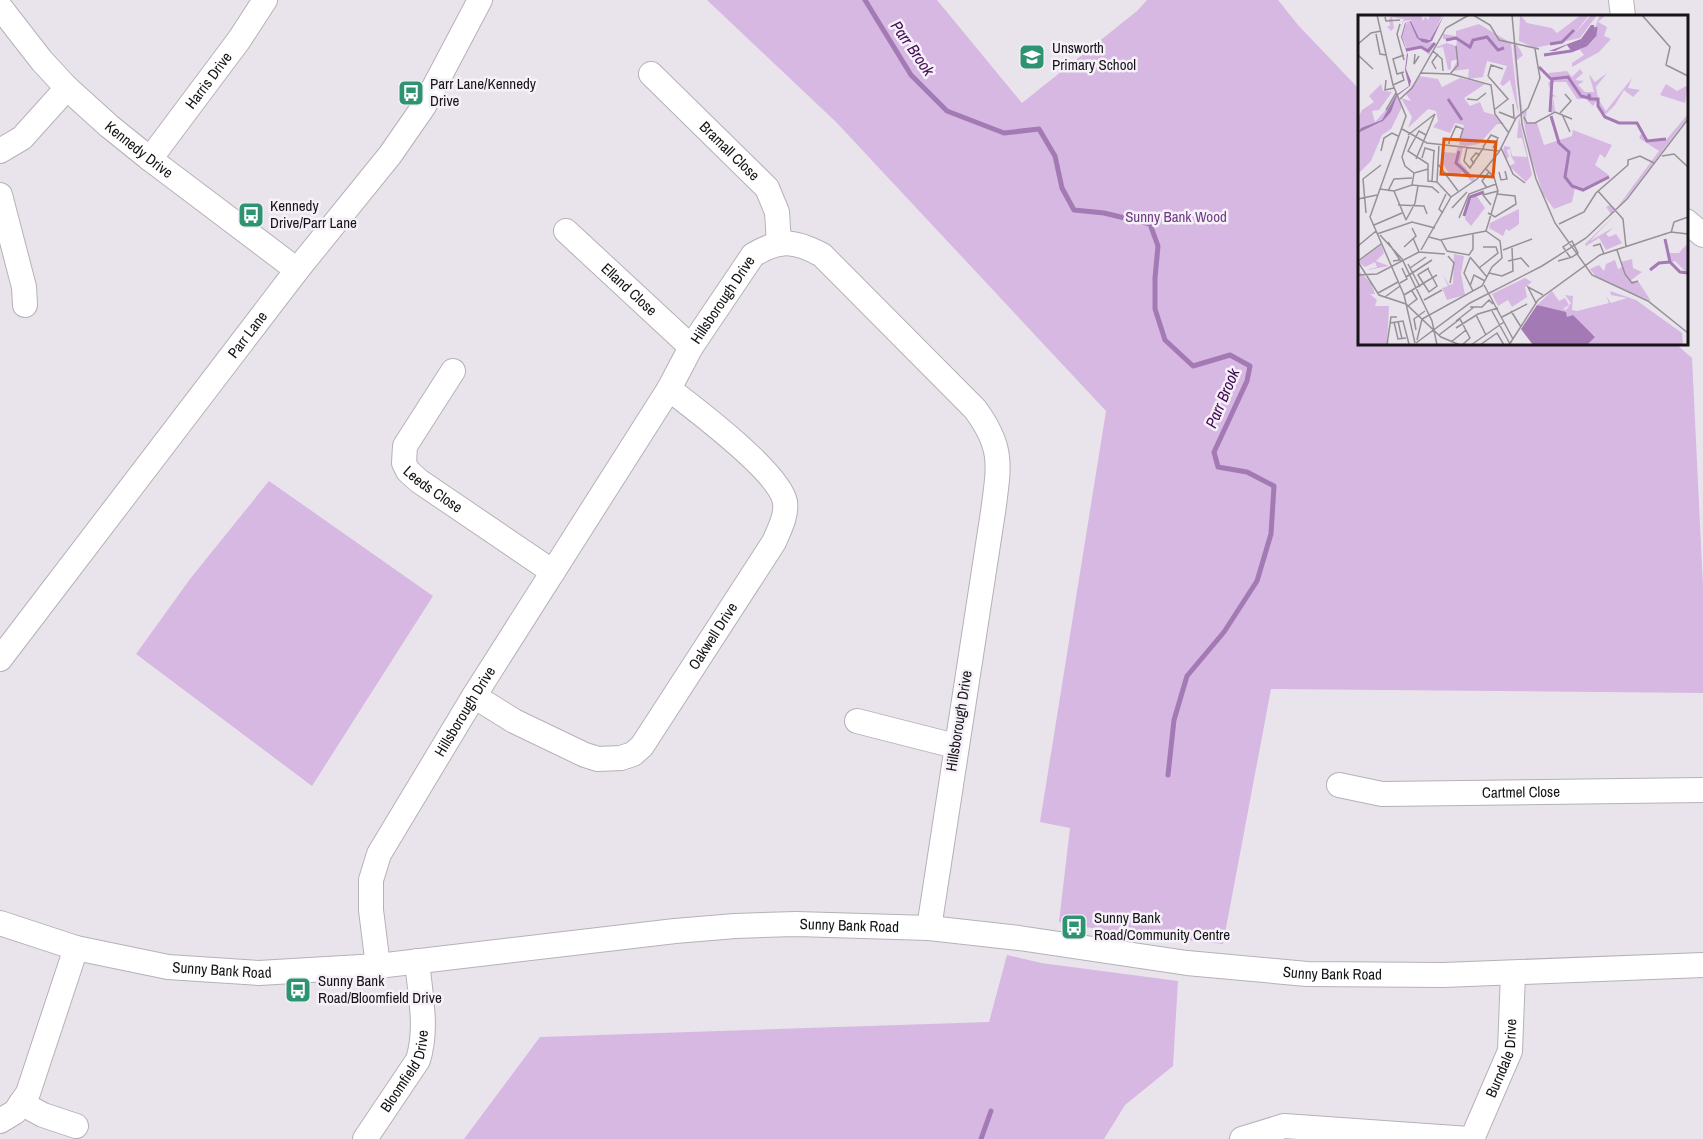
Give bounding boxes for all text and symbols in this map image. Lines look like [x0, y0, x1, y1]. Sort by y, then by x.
inset map [1358, 15, 1688, 345]
water label: Parr Brook [886, 16, 940, 80]
place label: Unsworth Primary School [1052, 37, 1136, 75]
school or university icon: Unsworth Primary School [1017, 42, 1047, 72]
street label: Harris Drive [180, 47, 237, 113]
place label: Parr Lane/Kennedy Drive [430, 73, 537, 111]
bus stop icon: Parr Lane/Kennedy Drive [396, 78, 426, 108]
street label: Kennedy Drive [101, 116, 178, 183]
street label: Bramall Close [695, 116, 765, 185]
place label: Kennedy Drive/Parr Lane [270, 195, 357, 233]
bus stop icon: Kennedy Drive/Parr Lane [236, 200, 266, 230]
park label: Sunny Bank Wood [1125, 206, 1227, 227]
street label: Hillsborough Drive [685, 251, 760, 348]
street label: Elland Close [597, 258, 662, 320]
street label: Parr Lane [222, 306, 272, 362]
water label: Parr Brook [1200, 364, 1245, 431]
street label: Leeds Close [399, 461, 467, 518]
street label: Oakwell Drive [683, 598, 742, 674]
street label: Hillsborough Drive [429, 662, 500, 760]
street label: Hillsborough Drive [940, 669, 977, 773]
street label: Cartmel Close [1482, 781, 1560, 803]
place label: Sunny Bank Road/Community Centre [1094, 907, 1230, 945]
bus stop icon: Sunny Bank Road/Community Centre [1059, 912, 1089, 942]
street label: Sunny Bank Road [799, 913, 899, 937]
street label: Sunny Bank Road [172, 956, 272, 983]
street label: Sunny Bank Road [1282, 961, 1382, 985]
place label: Sunny Bank Road/Bloomfield Drive [318, 970, 442, 1008]
bus stop icon: Sunny Bank Road/Bloomfield Drive [283, 975, 313, 1005]
street label: Burndale Drive [1480, 1018, 1521, 1101]
street label: Bloomfield Drive [375, 1029, 433, 1116]

